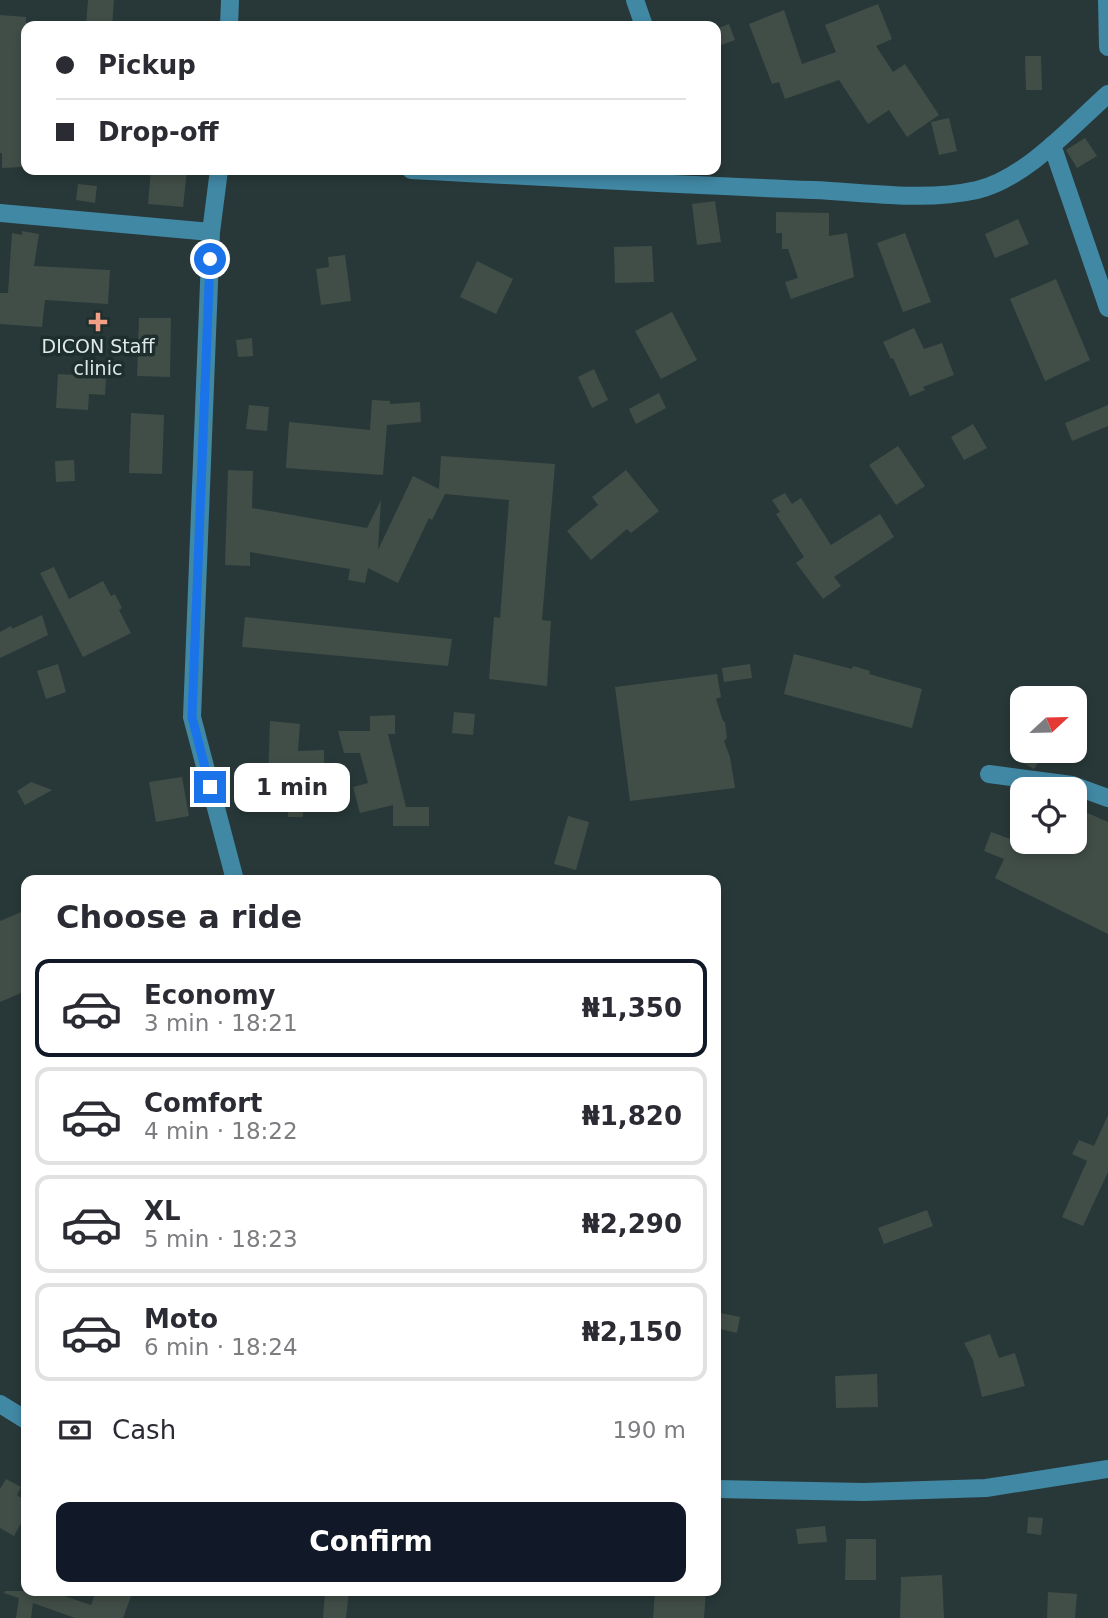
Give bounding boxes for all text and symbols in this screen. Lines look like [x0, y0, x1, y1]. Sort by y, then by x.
text: Pickup [98, 50, 196, 80]
text: Drop-off [98, 117, 219, 147]
route start [194, 243, 226, 275]
marker: DICON Staff clinic [88, 312, 108, 332]
place label: DICON Staff clinic [42, 335, 155, 379]
north arrow [1010, 686, 1087, 763]
map controls [1010, 686, 1087, 854]
callout: 1 min [234, 762, 350, 812]
route end [194, 771, 226, 803]
text: 1 min [256, 774, 328, 800]
button: locate [1010, 777, 1087, 854]
text: Choose a ride [56, 898, 302, 936]
icon: car [60, 977, 123, 1040]
text: Economy [144, 980, 275, 1010]
text: ₦1,350 [582, 993, 682, 1023]
text: 3 min · 18:21 [144, 1010, 298, 1036]
icon: car [60, 1085, 123, 1148]
text: Comfort [144, 1088, 262, 1118]
text: ₦1,820 [582, 1101, 682, 1131]
text: 4 min · 18:22 [144, 1118, 298, 1144]
icon: car [60, 1193, 123, 1256]
text: XL [144, 1196, 181, 1226]
text: ₦2,290 [582, 1209, 682, 1239]
text: 5 min · 18:23 [144, 1226, 298, 1252]
icon: car [60, 1301, 123, 1364]
text: Moto [144, 1304, 218, 1334]
text: ₦2,150 [582, 1317, 682, 1347]
text: 6 min · 18:24 [144, 1334, 298, 1360]
icon: cash [56, 1411, 94, 1449]
text: Cash [112, 1415, 176, 1445]
text: 190 m [612, 1417, 686, 1443]
button: Confirm [56, 1502, 686, 1582]

